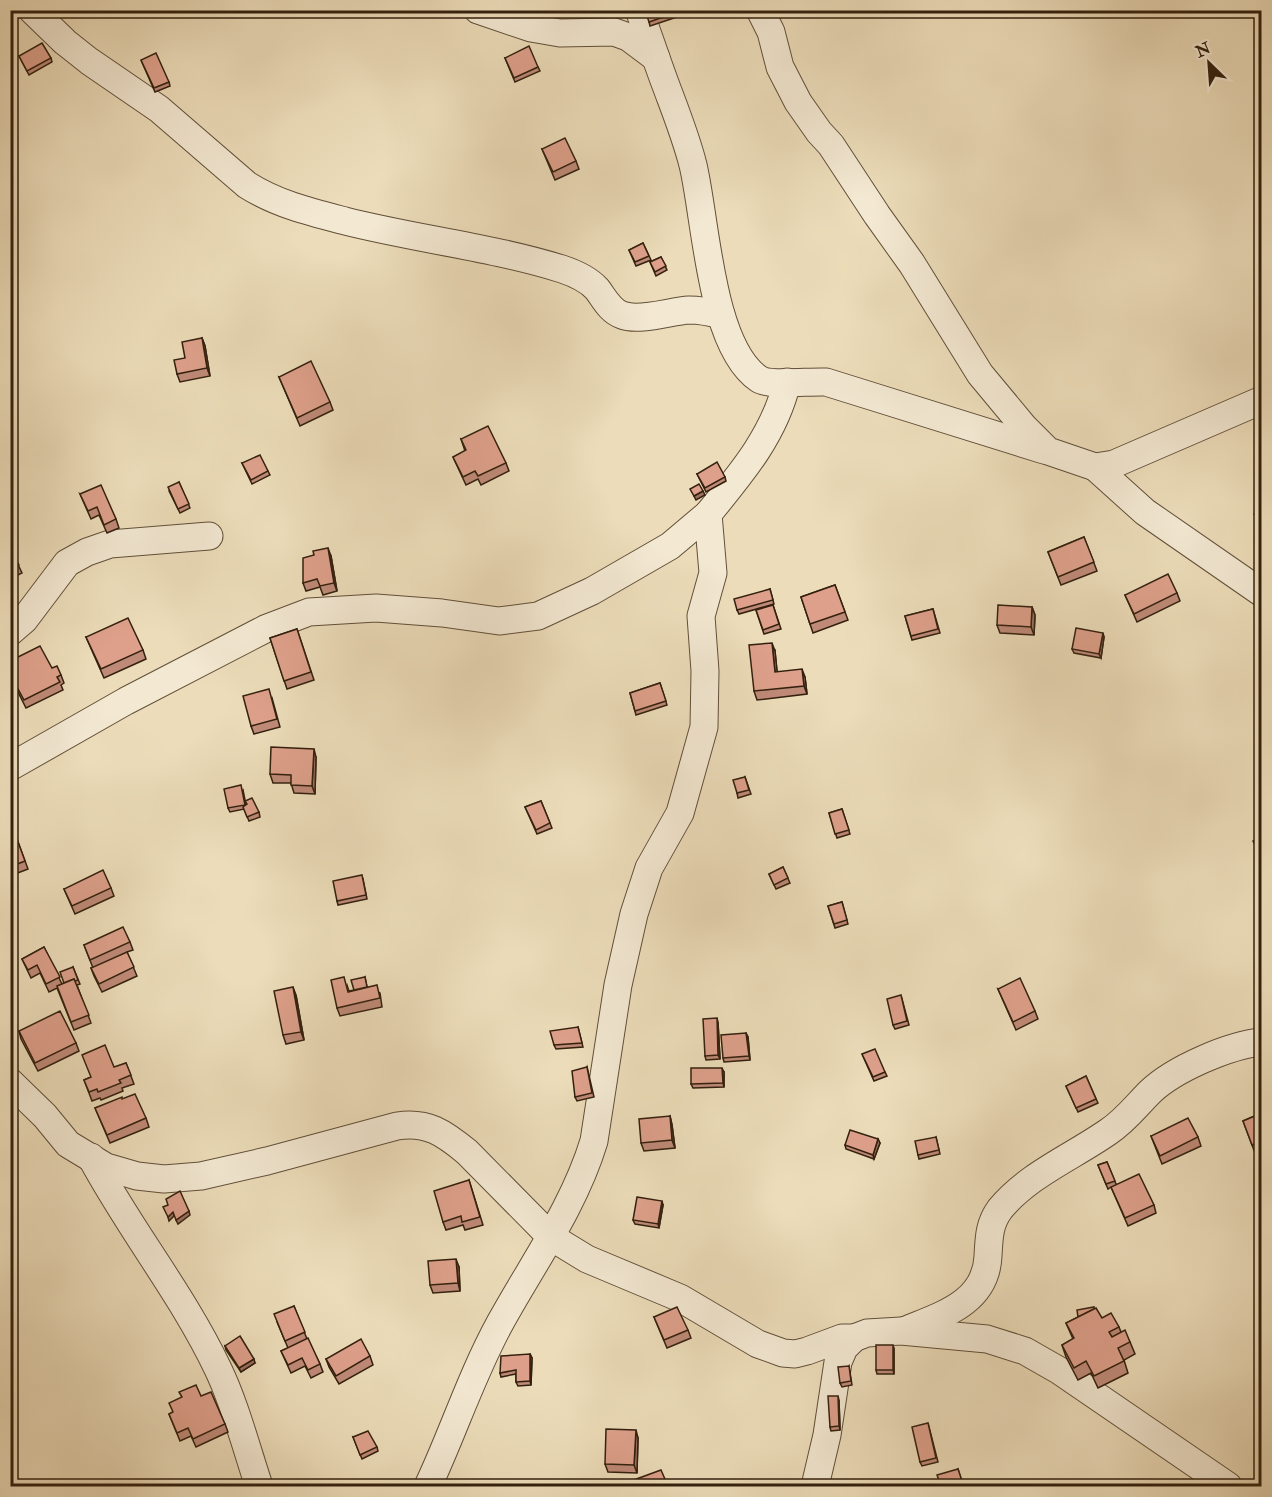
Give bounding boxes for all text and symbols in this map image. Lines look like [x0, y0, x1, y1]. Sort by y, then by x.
north arrow [1179, 33, 1239, 93]
text: N [1191, 38, 1214, 63]

